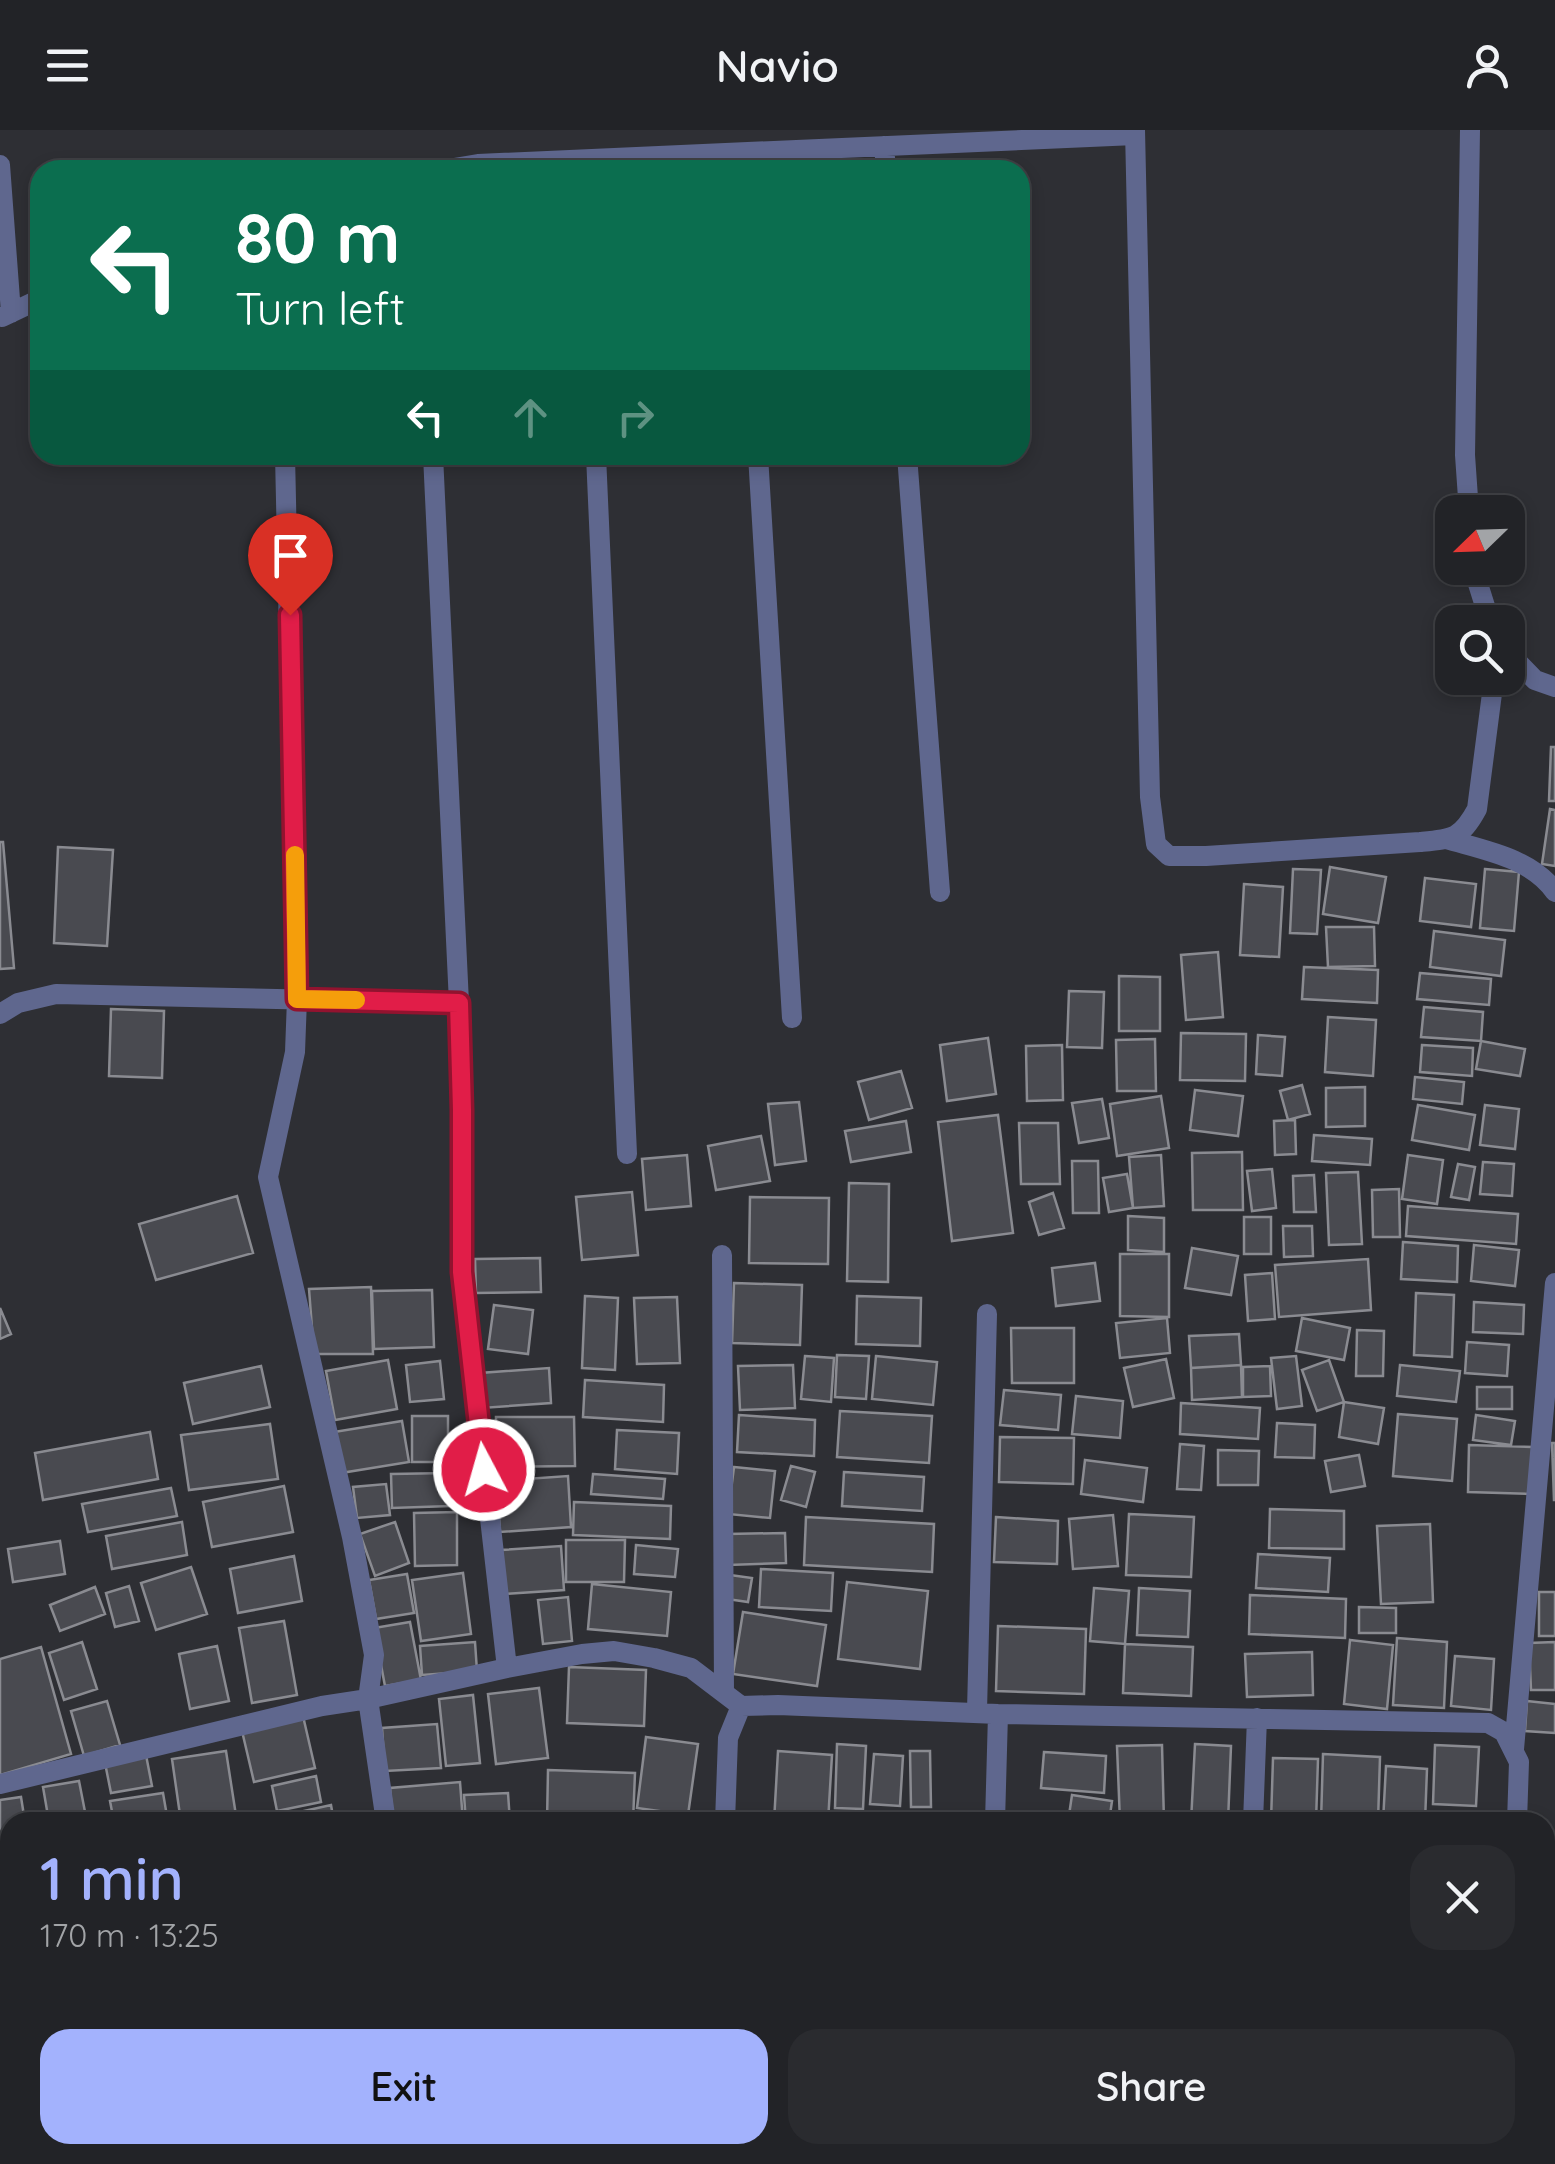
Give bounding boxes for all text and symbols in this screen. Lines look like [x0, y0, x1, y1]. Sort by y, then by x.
text: Navio [716, 37, 839, 93]
icon: menu [40, 38, 95, 93]
icon: person [1460, 38, 1515, 93]
text: 80 m [235, 193, 400, 281]
icon: left [70, 200, 200, 330]
text: Turn left [235, 280, 405, 336]
icon: left [398, 390, 453, 445]
icon: ahead [503, 390, 558, 445]
icon: right [608, 390, 663, 445]
north arrow [1435, 495, 1525, 585]
map controls [1435, 495, 1525, 695]
pin [248, 513, 333, 616]
icon: arrive [263, 528, 318, 583]
button: search [1435, 605, 1525, 695]
position arrow [432, 1418, 536, 1522]
text: 1 min [40, 1840, 184, 1915]
button: close [1410, 1845, 1515, 1950]
text: 170 m · 13:25 [40, 1915, 219, 1955]
button: Exit [40, 2029, 768, 2144]
button: Share [788, 2029, 1515, 2144]

